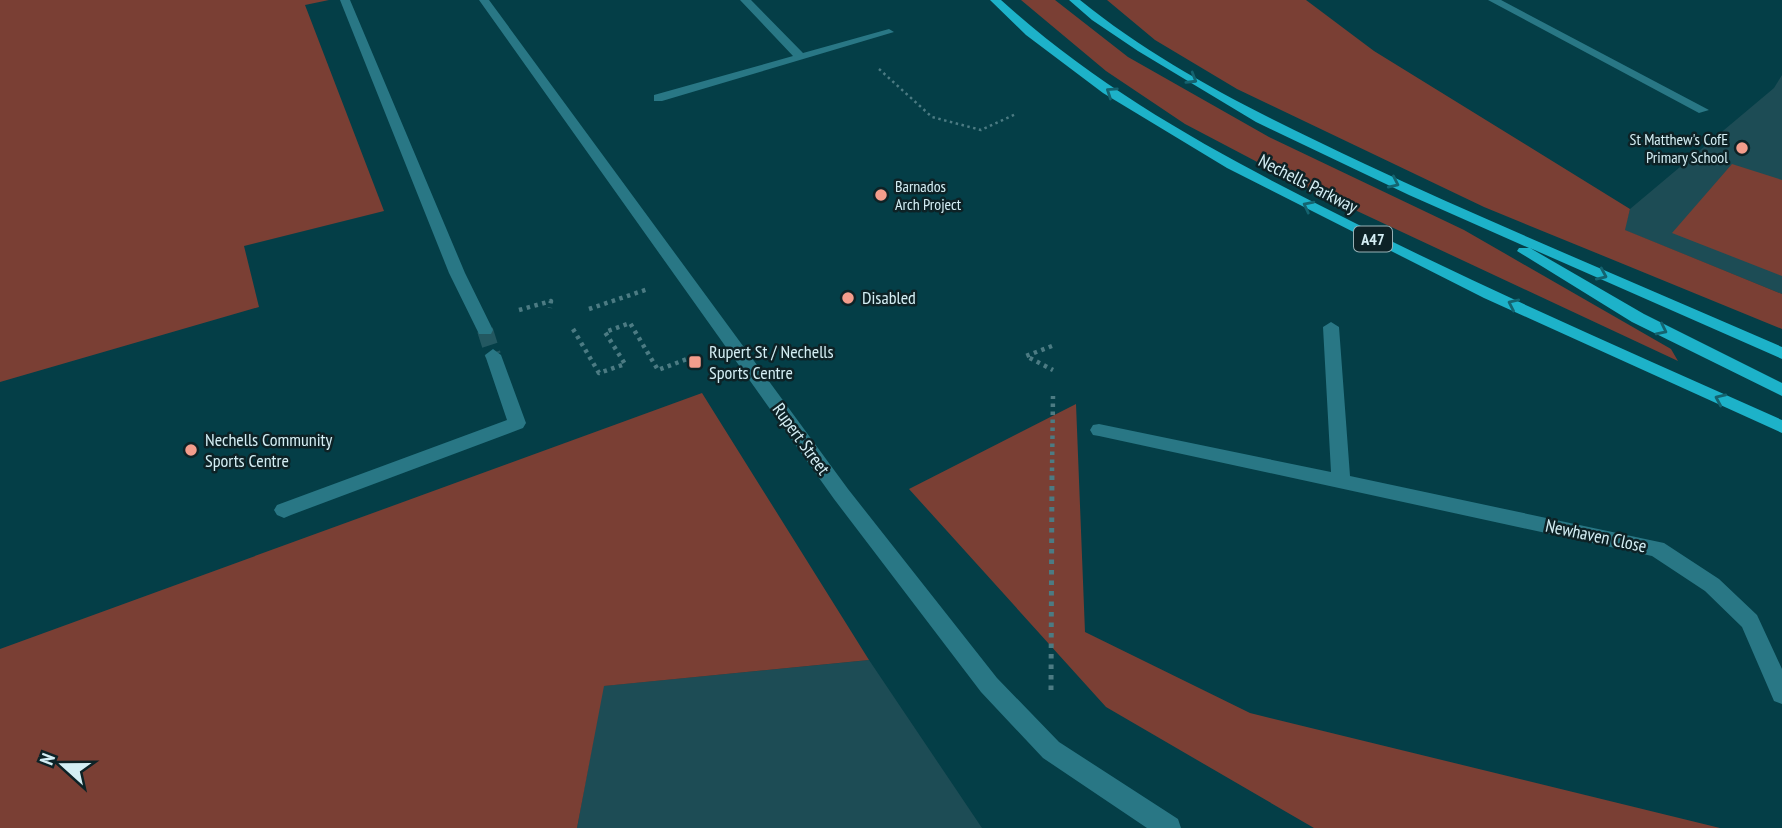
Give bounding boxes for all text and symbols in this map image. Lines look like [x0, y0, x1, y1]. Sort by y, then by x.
one-way arrow [1184, 70, 1197, 83]
one-way arrow [1106, 88, 1119, 100]
place label: St Matthew's CofE Primary School [1630, 129, 1728, 167]
marker: St Matthew's CofE Primary School [1734, 140, 1750, 156]
street label: Nechells Parkway [1255, 149, 1362, 219]
one-way arrow [1387, 175, 1399, 189]
place label: Barnados Arch Project [895, 176, 962, 214]
marker: Barnados Arch Project [873, 187, 889, 203]
one-way arrow [1303, 200, 1315, 214]
road number: A47 [1354, 227, 1392, 252]
one-way arrow [1595, 266, 1607, 280]
place label: Disabled [862, 286, 916, 309]
marker: Disabled [840, 290, 856, 306]
one-way arrow [1508, 299, 1520, 313]
one-way arrow [1655, 322, 1667, 336]
place label: Rupert St / Nechells Sports Centre [709, 340, 834, 384]
marker: Rupert St / Nechells Sports Centre [687, 354, 703, 370]
one-way arrow [1715, 393, 1727, 407]
street label: Rupert Street [768, 398, 835, 479]
place label: Nechells Community Sports Centre [205, 428, 332, 472]
marker: Nechells Community Sports Centre [183, 442, 199, 458]
street label: Newhaven Close [1544, 514, 1649, 557]
north arrow [28, 730, 98, 800]
text: N [34, 750, 60, 768]

